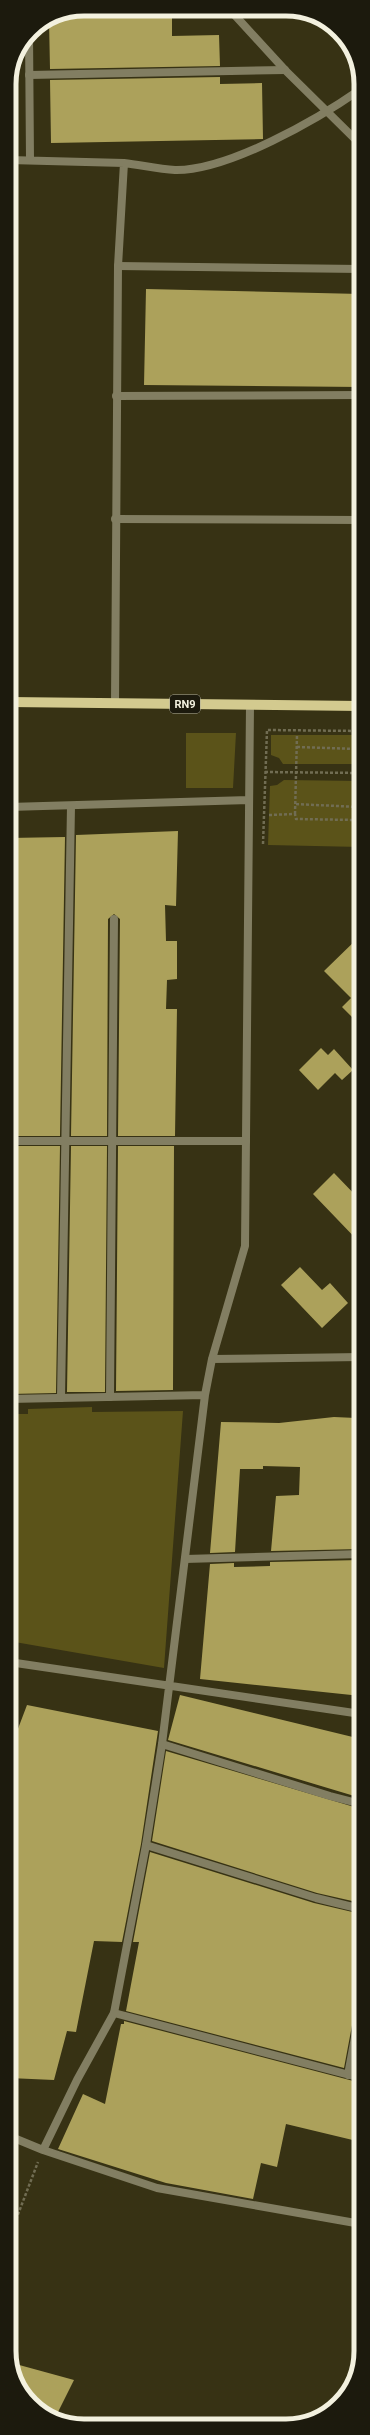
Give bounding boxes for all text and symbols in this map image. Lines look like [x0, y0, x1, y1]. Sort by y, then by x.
road number: RN9 [170, 695, 200, 713]

